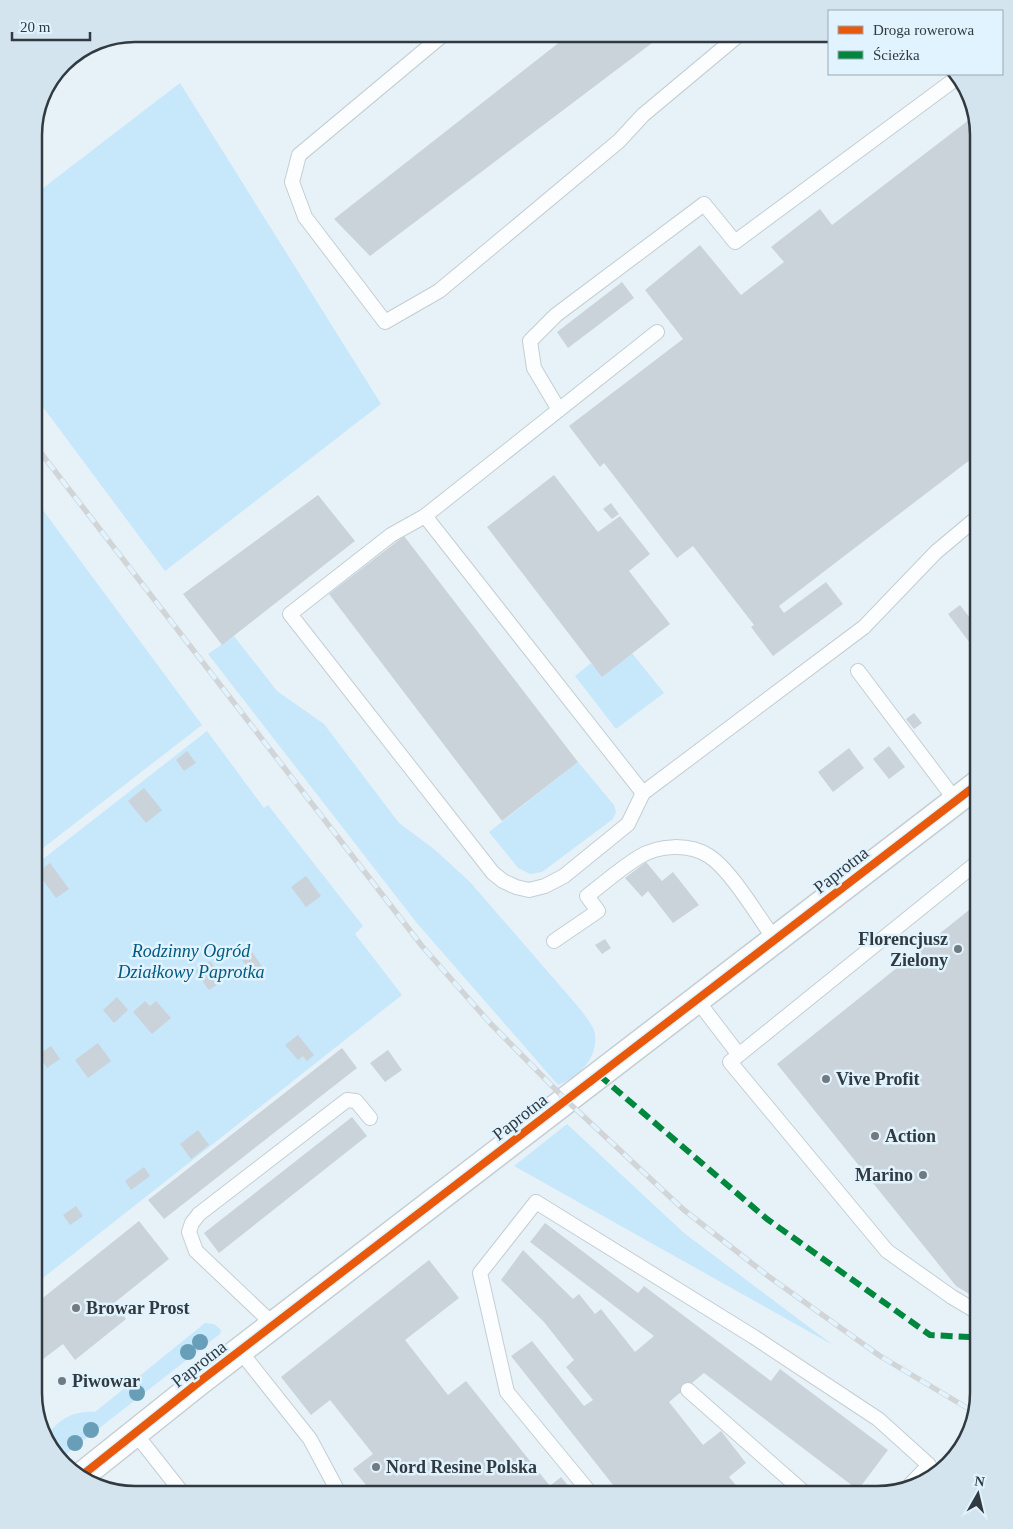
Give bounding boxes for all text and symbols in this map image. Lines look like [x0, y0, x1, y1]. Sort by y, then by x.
scale bar [12, 10, 90, 42]
legend [828, 10, 1003, 75]
text: 20 m [20, 19, 51, 35]
text: Droga rowerowa [873, 22, 975, 38]
text: Ścieżka [873, 47, 920, 63]
street label: Paprotna [810, 842, 872, 898]
place label: Florencjusz Zielony [858, 929, 948, 970]
park label: Rodzinny Ogród Działkowy Paprotka [117, 941, 264, 982]
marker: Florencjusz Zielony [952, 943, 964, 955]
place label: Vive Profit [836, 1069, 919, 1089]
marker: Vive Profit [820, 1073, 832, 1085]
street label: Paprotna [489, 1089, 551, 1145]
place label: Action [885, 1126, 936, 1146]
marker: Action [869, 1130, 881, 1142]
place label: Marino [855, 1165, 913, 1185]
marker: Marino [917, 1169, 929, 1181]
place label: Browar Prost [86, 1298, 190, 1318]
marker: Browar Prost [70, 1302, 82, 1314]
street label: Paprotna [168, 1336, 230, 1392]
place label: Piwowar [72, 1371, 140, 1391]
marker: Piwowar [56, 1375, 68, 1387]
place label: Nord Resine Polska [386, 1457, 537, 1477]
marker: Nord Resine Polska [370, 1461, 382, 1473]
north arrow [953, 1469, 1003, 1519]
text: N [974, 1473, 986, 1490]

